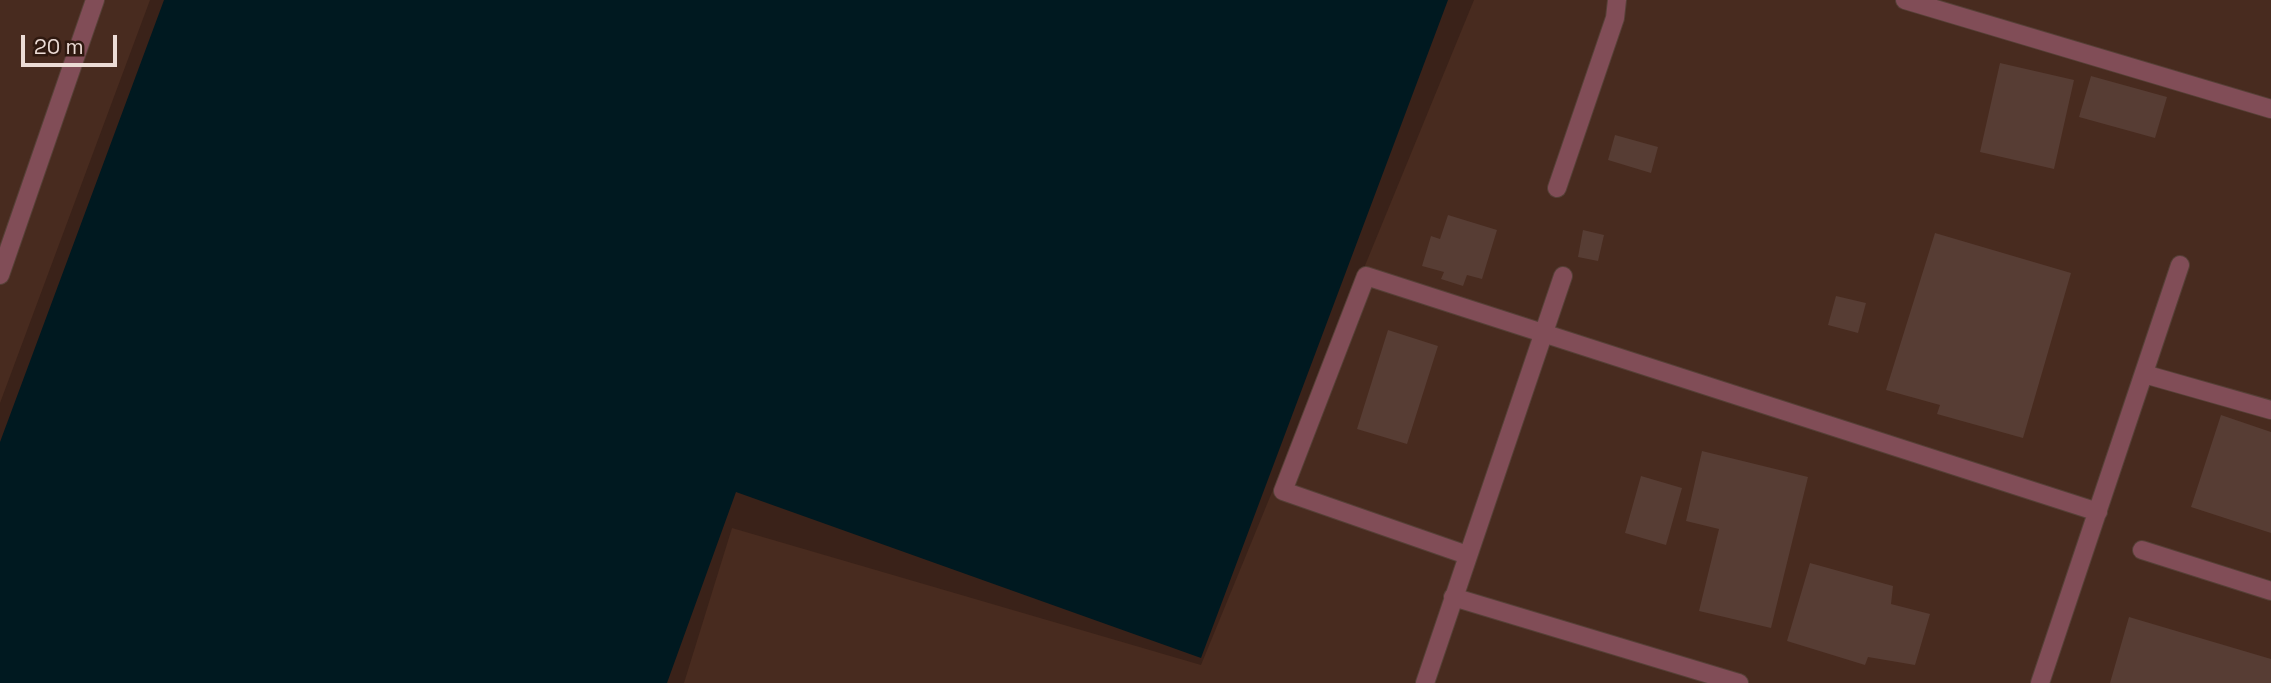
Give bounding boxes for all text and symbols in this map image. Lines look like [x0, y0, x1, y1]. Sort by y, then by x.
scale bar [24, 21, 121, 65]
text: 20 m [34, 33, 84, 60]

